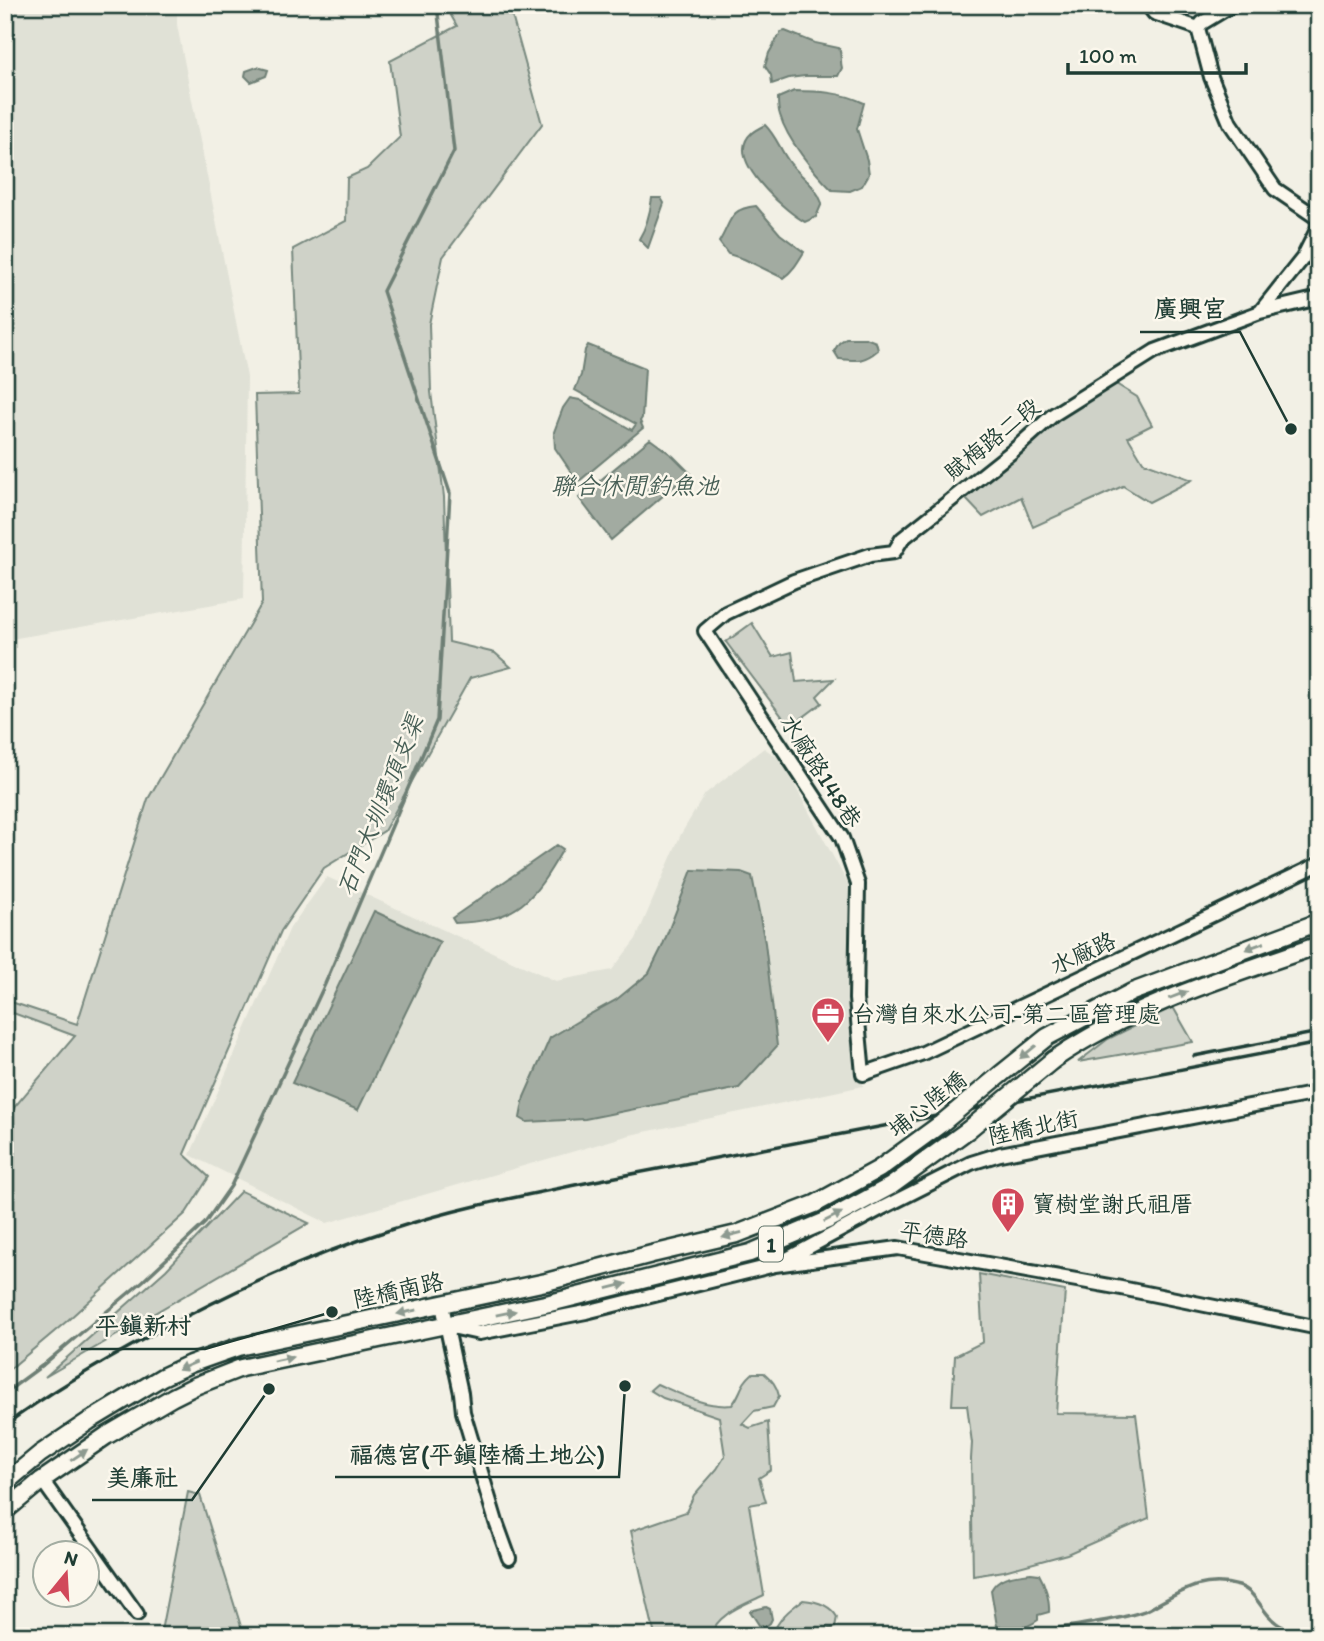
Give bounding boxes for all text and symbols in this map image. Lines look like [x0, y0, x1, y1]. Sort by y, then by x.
scale bar [1068, 32, 1247, 76]
text: 100 m [1079, 43, 1137, 68]
callout: 廣興宮 [1140, 287, 1240, 332]
text: 廣興宮 [1154, 294, 1226, 323]
street label: 賦梅路二段 [939, 392, 1045, 486]
water label: 聯合休閒釣魚池 [551, 471, 720, 500]
water label: 石門大圳環頂支渠 [331, 709, 430, 899]
street label: 水廠路148巷 [774, 709, 868, 834]
street label: 水廠路 [1046, 926, 1120, 980]
one-way arrow [1244, 940, 1265, 951]
one-way arrow [1168, 990, 1189, 1001]
office icon: 台灣自來水公司-第二區管理處 [809, 995, 847, 1044]
place label: 台灣自來水公司-第二區管理處 [852, 1000, 1160, 1028]
one-way arrow [1019, 1045, 1037, 1060]
street label: 埔心陸橋 [882, 1065, 972, 1143]
street label: 陸橋北街 [985, 1104, 1081, 1150]
building icon: 寶樹堂謝氏祖厝 [989, 1185, 1027, 1234]
place label: 寶樹堂謝氏祖厝 [1032, 1190, 1193, 1218]
one-way arrow [823, 1212, 843, 1223]
street label: 平德路 [898, 1216, 970, 1254]
road number: 1 [759, 1226, 783, 1262]
one-way arrow [720, 1230, 742, 1241]
street label: 陸橋南路 [350, 1267, 446, 1313]
one-way arrow [606, 1280, 628, 1291]
callout: 平鎮新村 [81, 1304, 205, 1349]
one-way arrow [396, 1306, 418, 1317]
one-way arrow [495, 1307, 517, 1318]
text: 平鎮新村 [95, 1311, 191, 1340]
one-way arrow [272, 1354, 294, 1365]
one-way arrow [176, 1361, 197, 1372]
callout: 福德宮(平鎮陸橋土地公) [335, 1432, 619, 1477]
text: 福德宮(平鎮陸橋土地公) [349, 1440, 605, 1470]
one-way arrow [70, 1448, 88, 1462]
callout: 美廉社 [92, 1455, 192, 1500]
text: 美廉社 [106, 1463, 178, 1492]
north arrow [32, 1540, 102, 1610]
text: N [61, 1545, 81, 1571]

